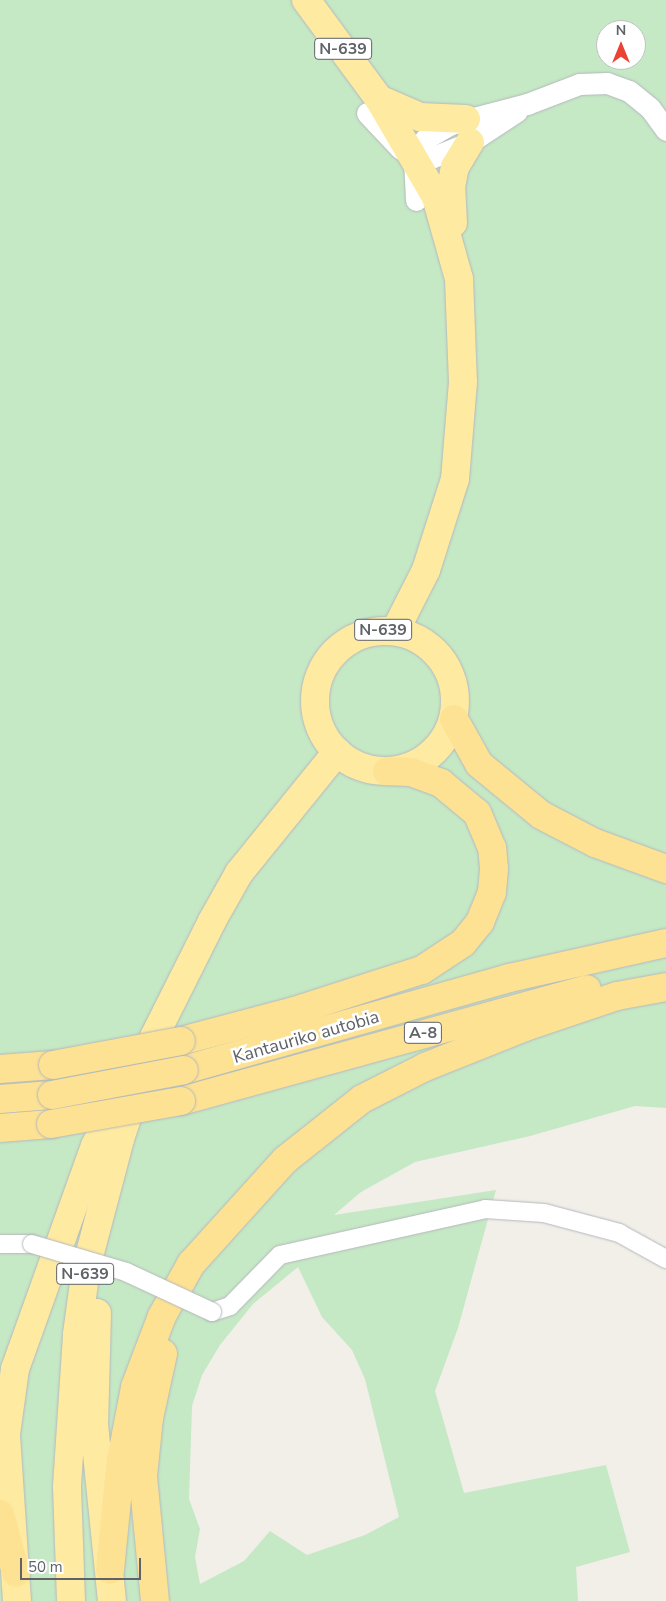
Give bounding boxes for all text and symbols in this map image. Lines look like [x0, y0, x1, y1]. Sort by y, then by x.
north arrow [596, 20, 646, 70]
text: N [616, 21, 626, 40]
road number: N-639 [313, 36, 373, 62]
road number: N-639 [353, 616, 413, 644]
street label: Kantauriko autobia [230, 1006, 382, 1068]
road number: A-8 [403, 1020, 443, 1046]
road number: N-639 [55, 1260, 115, 1288]
scale bar [22, 1548, 144, 1580]
text: 50 m [28, 1557, 63, 1577]

